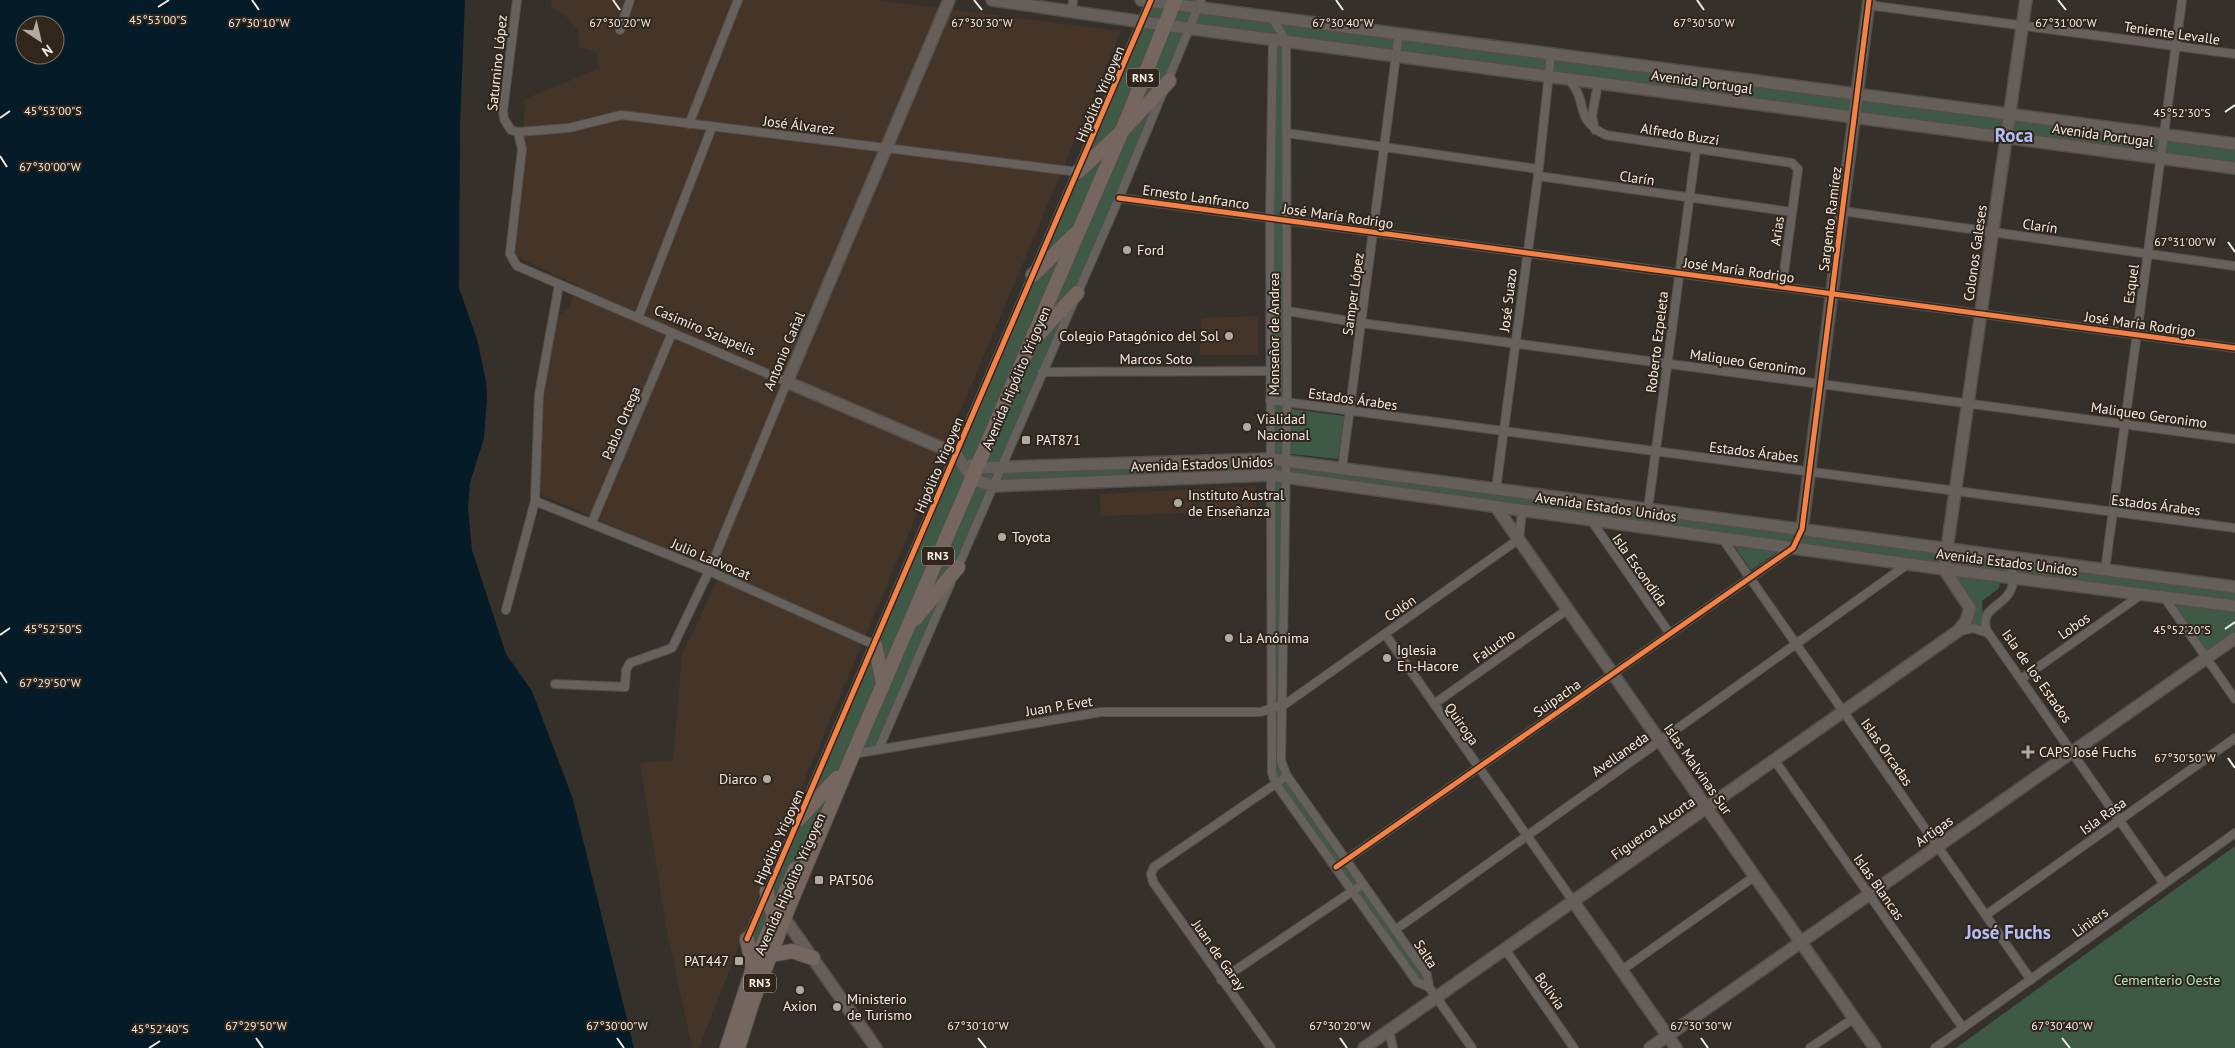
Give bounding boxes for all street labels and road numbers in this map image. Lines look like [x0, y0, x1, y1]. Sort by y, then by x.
street label: Saturnino López [483, 14, 511, 112]
street label: Teniente Levalle [2123, 17, 2221, 49]
street label: Hipólito Yrigoyen [1072, 43, 1128, 145]
street label: Avenida Portugal [1650, 66, 1754, 98]
road number: RN3 [1127, 68, 1159, 88]
street label: José Álvarez [761, 112, 836, 138]
street label: Alfredo Buzzi [1639, 119, 1721, 149]
street label: Avenida Portugal [2051, 119, 2155, 151]
street label: Sargento Ramírez [1815, 166, 1845, 272]
street label: Clarín [1618, 167, 1656, 189]
street label: Ernesto Lanfranco [1141, 181, 1251, 213]
street label: José María Rodrigo [1280, 199, 1395, 233]
street label: Colonos Galeses [1959, 204, 1991, 302]
street label: Arias [1766, 215, 1788, 247]
street label: Clarín [2021, 215, 2059, 237]
street label: Samper López [1338, 251, 1368, 337]
street label: José María Rodrigo [1681, 253, 1796, 287]
street label: Esquel [2119, 263, 2143, 305]
street label: José Suazo [1495, 267, 1521, 334]
street label: Monseñor de Andrea [1265, 272, 1283, 396]
street label: Roberto Ezpeleta [1642, 290, 1672, 394]
street label: Casimiro Szlapelis [651, 300, 759, 360]
street label: Avenida Hipólito Yrigoyen [978, 304, 1054, 452]
street label: José María Rodrigo [2082, 307, 2197, 341]
street label: Antonio Cañal [759, 309, 809, 393]
street label: Maliqueo Geronimo [1689, 345, 1807, 379]
street label: Marcos Soto [1120, 350, 1192, 368]
street label: Pablo Ortega [597, 384, 645, 462]
street label: Estados Árabes [1307, 384, 1399, 414]
street label: Maliqueo Geronimo [2090, 398, 2208, 432]
street label: Hipólito Yrigoyen [911, 414, 967, 516]
street label: Estados Árabes [1708, 438, 1800, 466]
street label: Avenida Estados Unidos [1131, 453, 1273, 475]
street label: Avenida Estados Unidos [1534, 488, 1678, 526]
street label: Estados Árabes [2110, 491, 2202, 519]
street label: Isla Escondida [1608, 530, 1672, 610]
street label: Julio Ladvocat [668, 534, 754, 584]
street label: Avenida Estados Unidos [1935, 544, 2079, 580]
road number: RN3 [922, 546, 954, 566]
street label: Colón [1381, 591, 1419, 625]
street label: Lobos [2055, 609, 2094, 643]
street label: Falucho [1469, 625, 1519, 667]
street label: Isla de los Estados [1998, 626, 2076, 726]
street label: Suipacha [1530, 675, 1584, 721]
street label: Juan P. Evet [1023, 692, 1094, 720]
street label: Quiroga [1441, 699, 1483, 749]
street label: Islas Orcadas [1857, 715, 1917, 789]
street label: Islas Malvinas Sur [1660, 720, 1736, 818]
street label: Avellaneda [1588, 728, 1652, 780]
street label: Hipólito Yrigoyen [750, 786, 808, 888]
street label: Figueroa Alcorta [1608, 792, 1698, 864]
street label: Isla Rasa [2076, 793, 2130, 838]
street label: Avenida Hipólito Yrigoyen [750, 810, 830, 958]
street label: Artigas [1912, 811, 1957, 850]
street label: Islas Blancas [1850, 850, 1908, 924]
street label: Liniers [2068, 903, 2112, 941]
street label: Juan de Garay [1188, 915, 1250, 994]
street label: Salta [1410, 936, 1442, 972]
street label: Bolivia [1531, 969, 1569, 1013]
road number: RN3 [744, 974, 776, 992]

